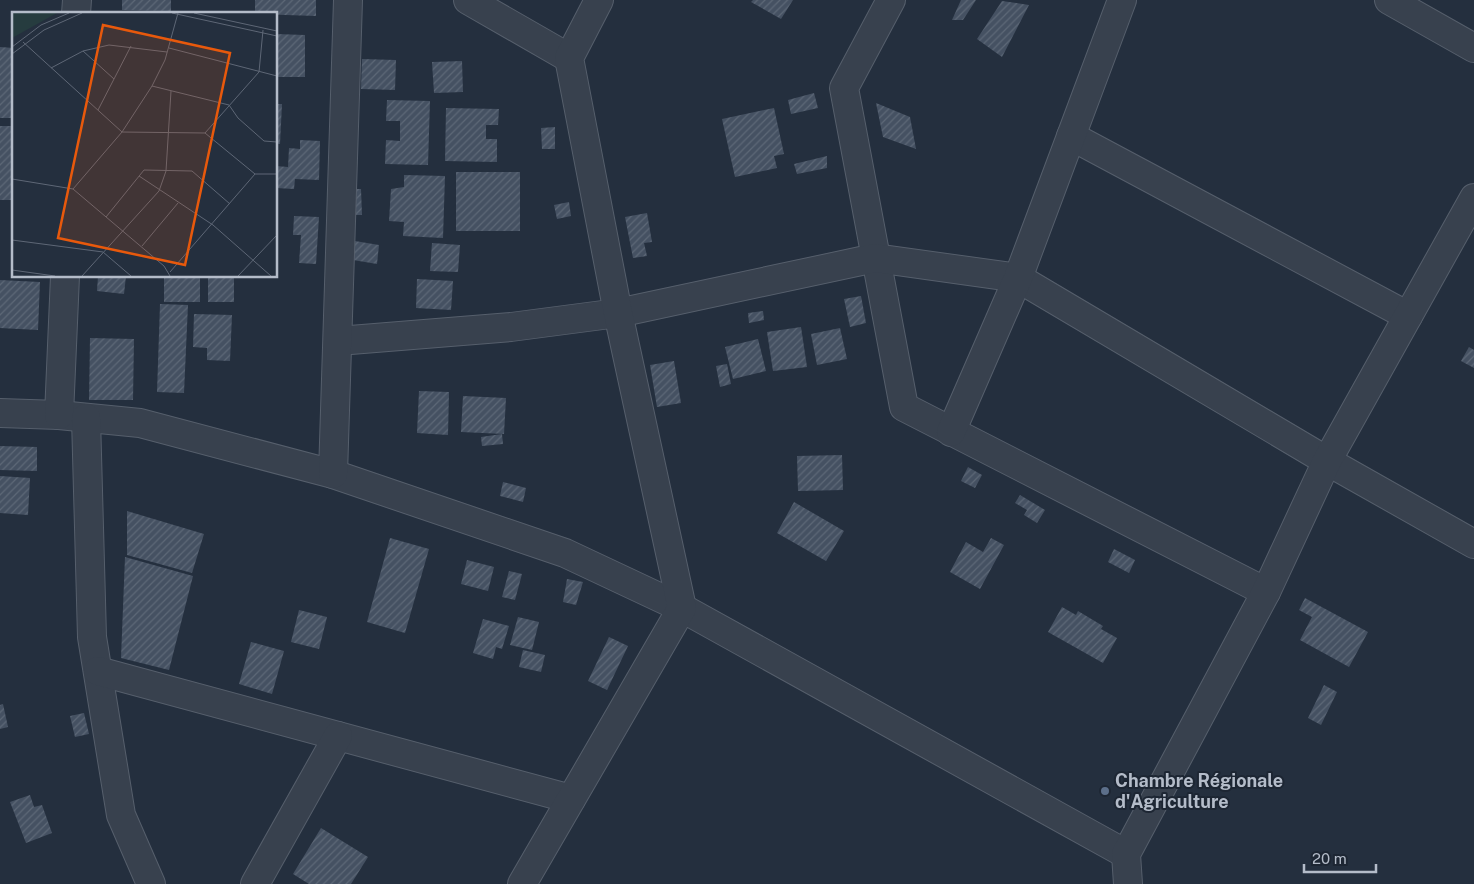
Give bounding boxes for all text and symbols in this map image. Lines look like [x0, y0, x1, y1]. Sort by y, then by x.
inset map [12, 12, 278, 278]
place label: Chambre Régionale d'Agriculture [1115, 770, 1283, 812]
marker: Chambre Régionale d'Agriculture [1099, 785, 1111, 797]
scale bar [1304, 842, 1376, 874]
text: 20 m [1312, 850, 1347, 867]

